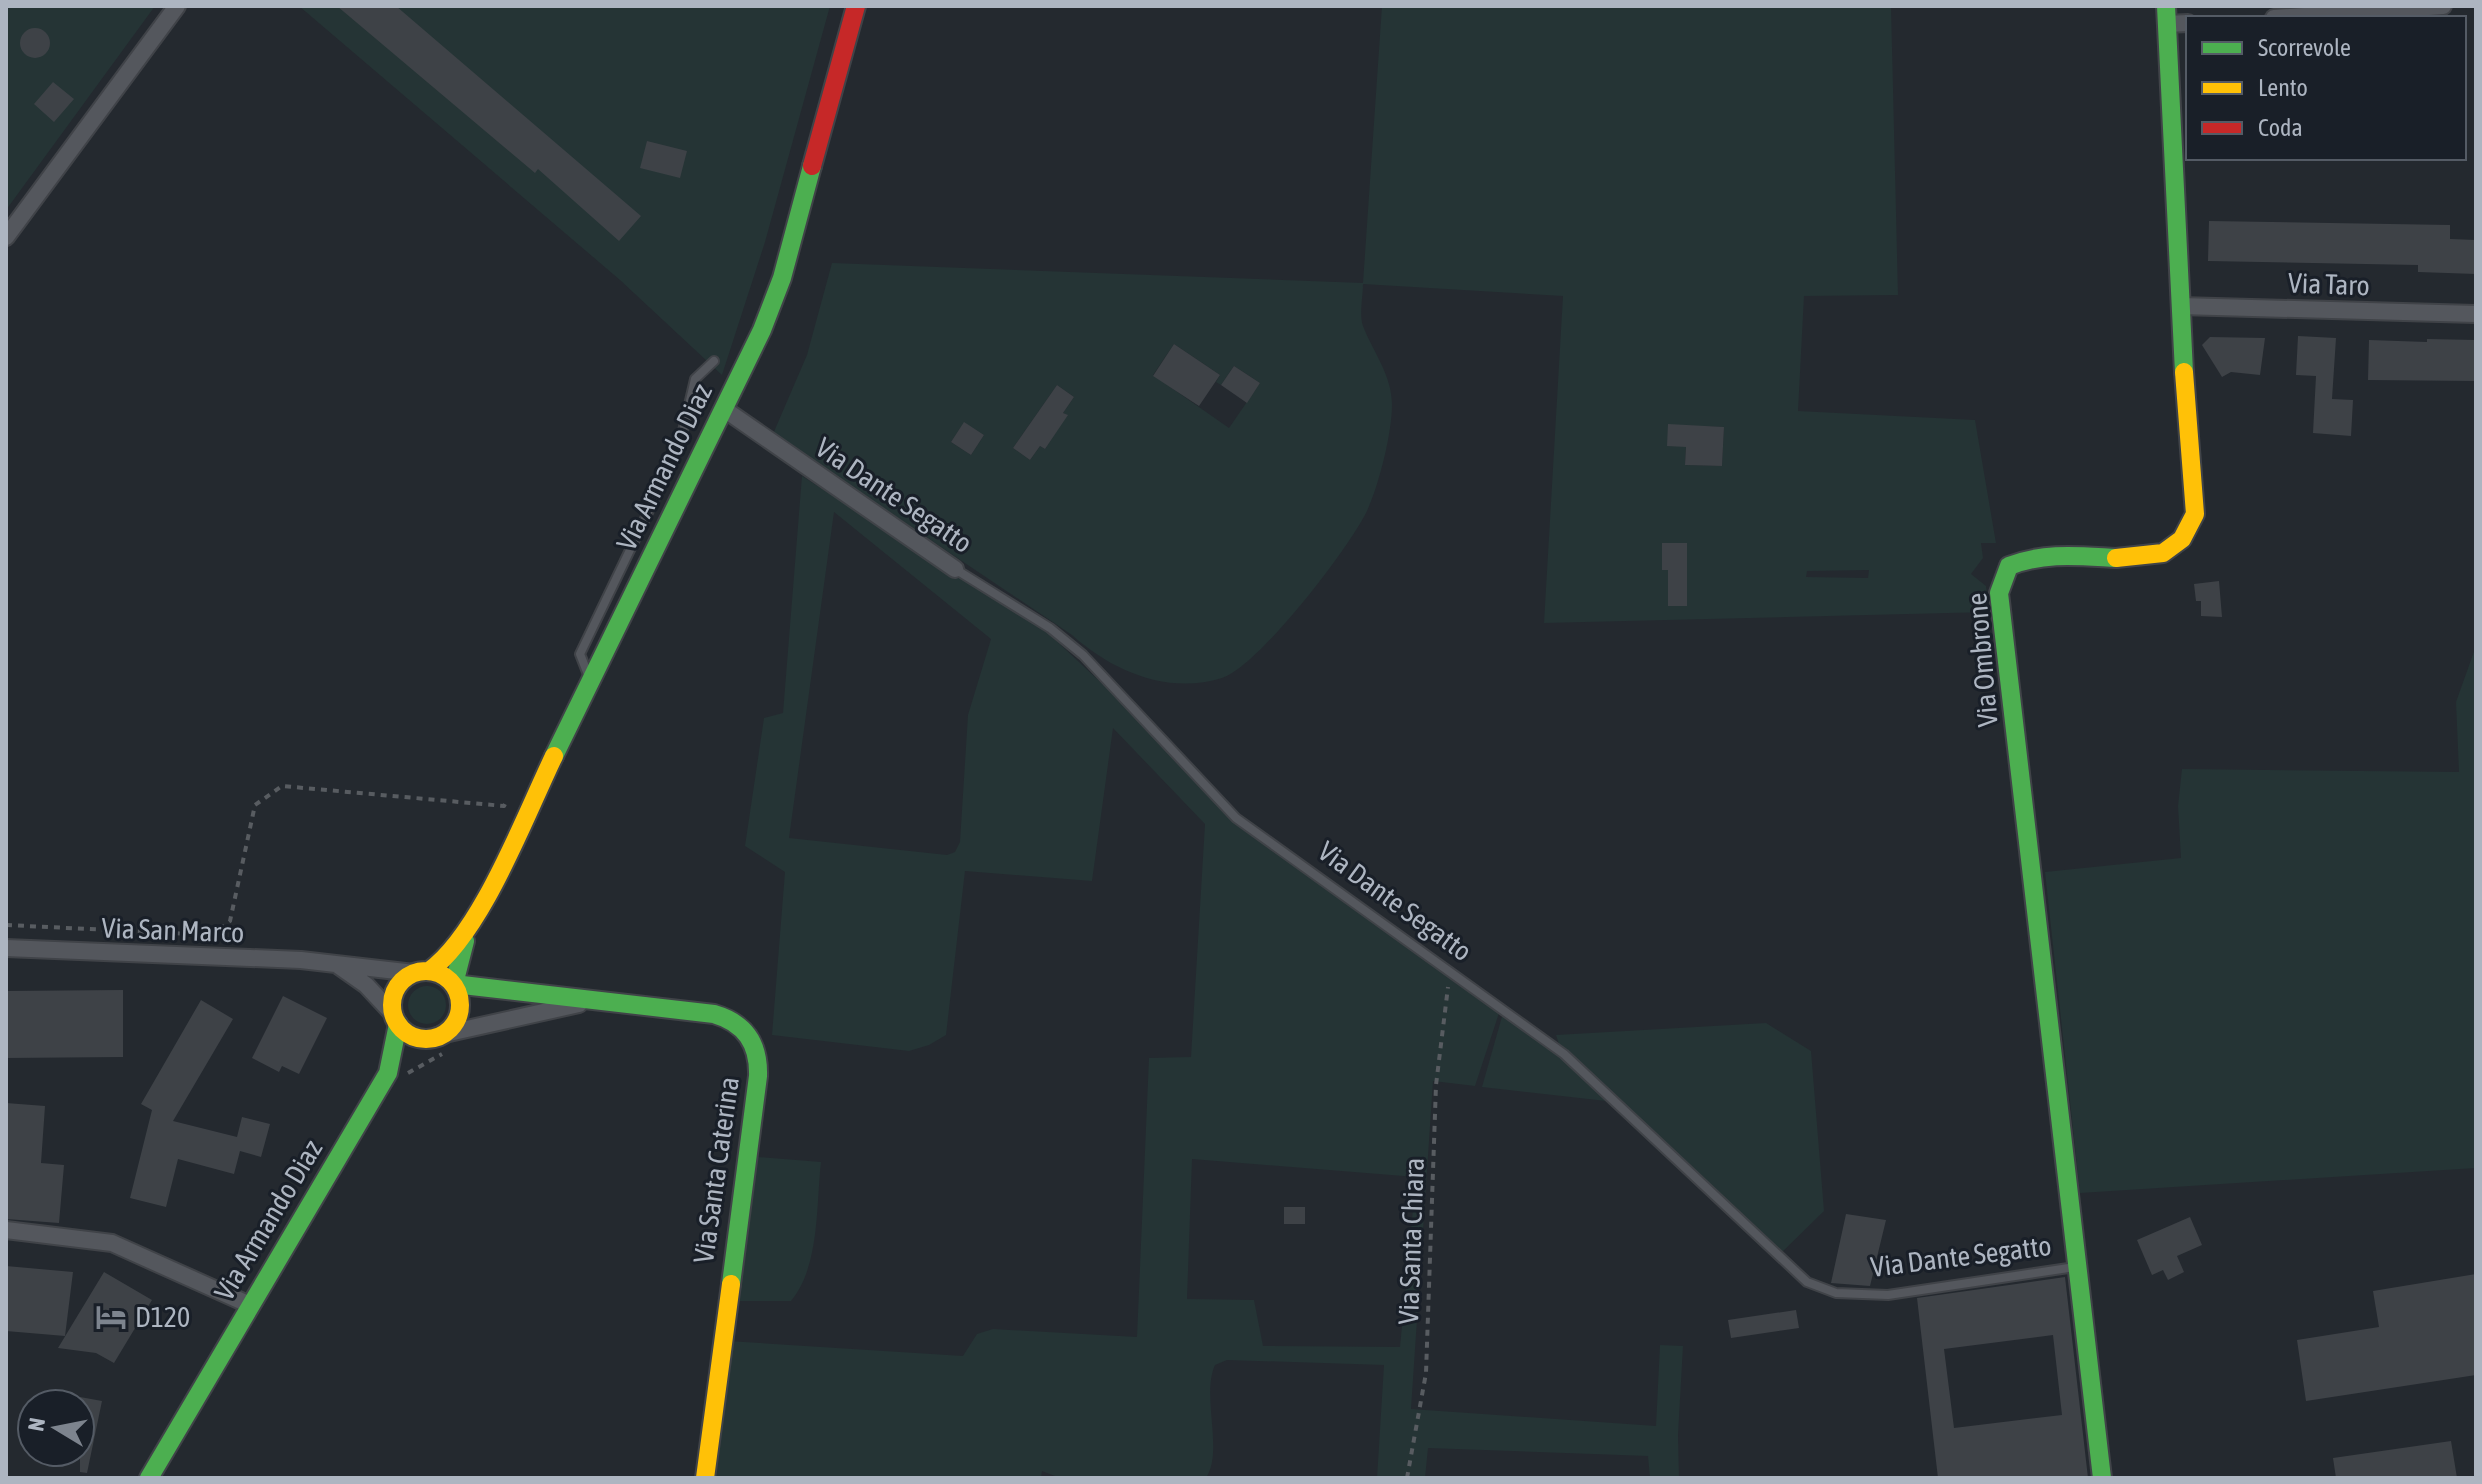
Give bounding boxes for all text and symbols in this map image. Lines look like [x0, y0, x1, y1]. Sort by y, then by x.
legend [2186, 16, 2466, 160]
text: Scorrevole [2258, 34, 2351, 61]
text: Lento [2258, 74, 2308, 101]
text: Coda [2258, 114, 2303, 141]
street label: Via Taro [2288, 267, 2370, 301]
street label: Via Armando Diaz [610, 379, 718, 555]
street label: Via Dante Segatto [810, 431, 978, 559]
street label: Via Ombrone [1960, 592, 2004, 728]
street label: Via Dante Segatto [1312, 835, 1478, 967]
street label: Via San Marco [101, 912, 245, 948]
street label: Via Santa Caterina [687, 1075, 745, 1265]
street label: Via Armando Diaz [208, 1134, 328, 1306]
street label: Via Santa Chiara [1392, 1157, 1430, 1325]
street label: Via Dante Segatto [1869, 1229, 2053, 1283]
hotel icon: D120 [94, 1300, 128, 1334]
place label: D120 [135, 1301, 190, 1333]
north arrow [16, 1388, 96, 1468]
text: N [22, 1416, 50, 1433]

